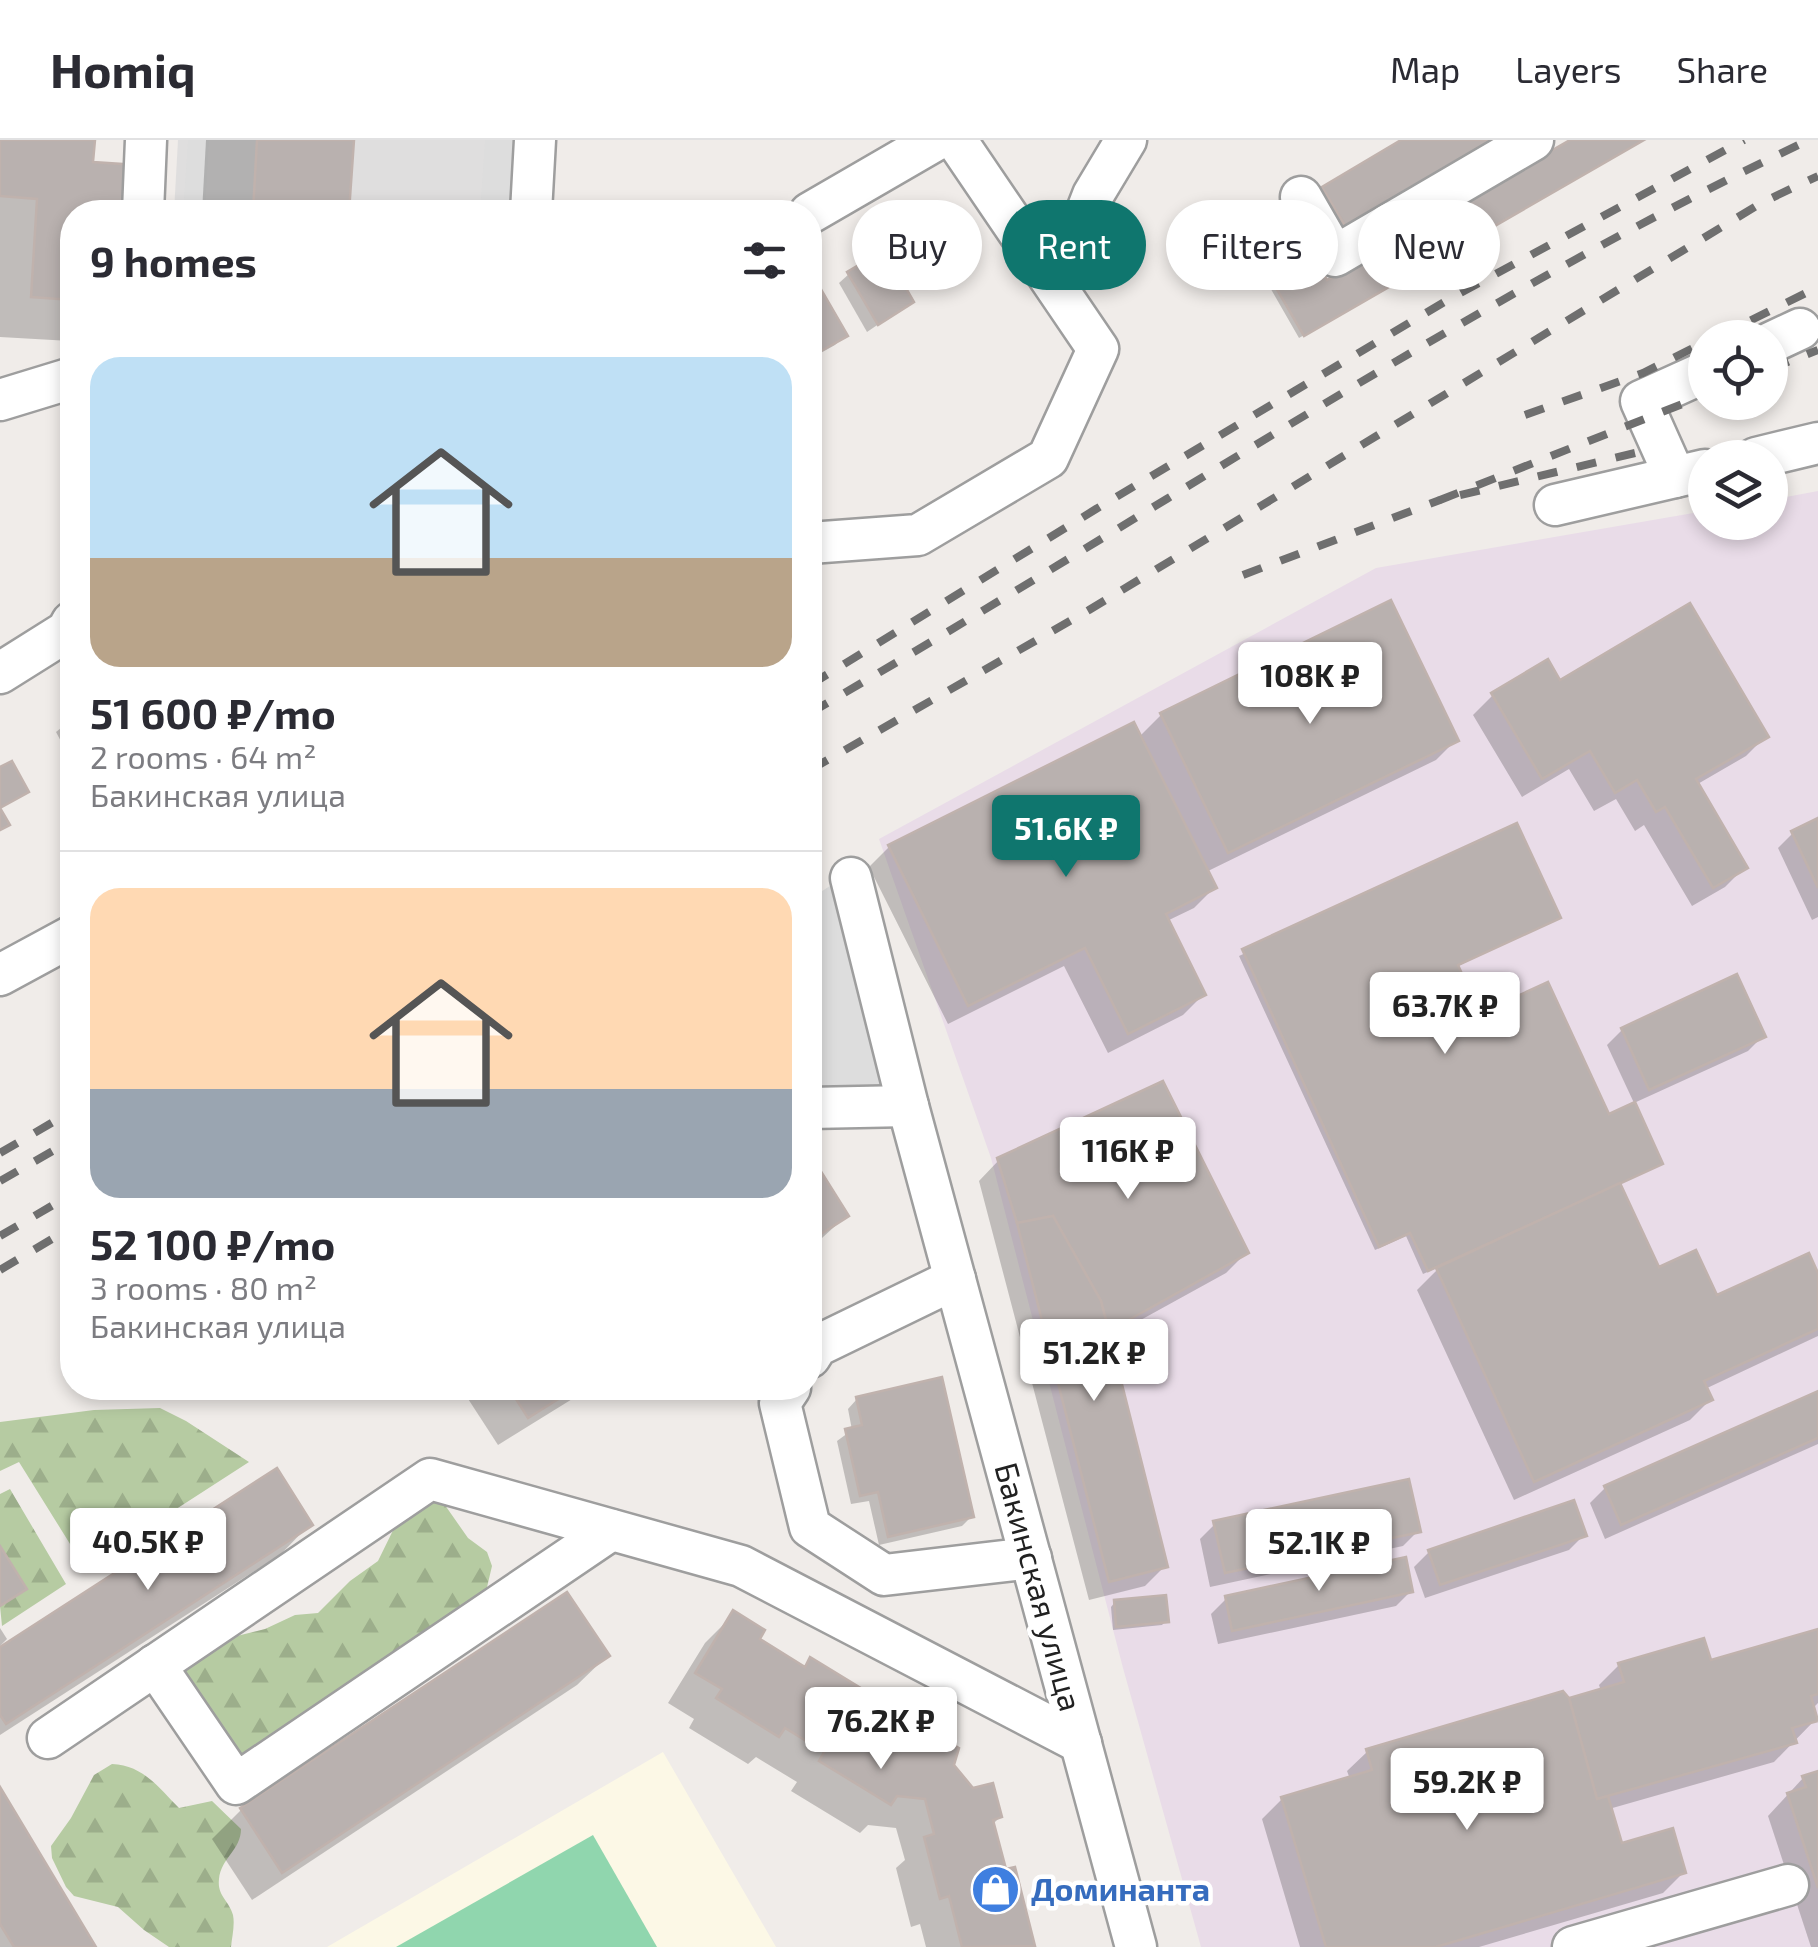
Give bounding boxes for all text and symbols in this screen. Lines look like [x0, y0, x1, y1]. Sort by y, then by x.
text: Homiq [50, 40, 196, 98]
text: Map [1390, 48, 1460, 90]
text: Layers [1515, 48, 1621, 90]
text: Share [1676, 48, 1768, 90]
chip: Buy [852, 200, 982, 290]
chip: Rent [1002, 200, 1146, 290]
chip: Filters [1166, 200, 1338, 290]
chip: New [1358, 200, 1500, 290]
icon: filters [737, 233, 792, 288]
text: 9 homes [90, 235, 257, 285]
map controls [1688, 320, 1788, 540]
button: locate [1688, 320, 1788, 420]
icon: home [351, 422, 531, 602]
button: layers [1688, 440, 1788, 540]
pin: 108K ₽ [1229, 642, 1391, 727]
text: 108K ₽ [1260, 655, 1360, 693]
text: 51 600 ₽/mo [90, 687, 336, 737]
text: 2 rooms · 64 m² [90, 737, 316, 775]
text: Бакинская улица [90, 775, 346, 813]
pin: 51.6K ₽ [974, 795, 1158, 880]
text: 51.6K ₽ [1014, 808, 1118, 846]
icon: home [351, 953, 531, 1133]
pin: 63.7K ₽ [1353, 972, 1537, 1057]
text: 63.7K ₽ [1392, 985, 1498, 1023]
pin: 116K ₽ [1047, 1117, 1209, 1202]
text: 116K ₽ [1082, 1130, 1174, 1168]
text: 52 100 ₽/mo [90, 1218, 335, 1268]
text: 3 rooms · 80 m² [90, 1268, 317, 1306]
text: Бакинская улица [90, 1306, 346, 1344]
pin: 51.2K ₽ [1002, 1319, 1186, 1404]
text: 51.2K ₽ [1042, 1332, 1146, 1370]
street label: Бакинская улица [988, 1458, 1091, 1715]
pin: 40.5K ₽ [56, 1508, 240, 1593]
pin: 52.1K ₽ [1227, 1509, 1411, 1594]
text: 40.5K ₽ [92, 1521, 204, 1559]
text: 52.1K ₽ [1268, 1522, 1370, 1560]
pin: 76.2K ₽ [789, 1687, 973, 1772]
text: 76.2K ₽ [827, 1700, 935, 1738]
pin: 59.2K ₽ [1375, 1748, 1559, 1833]
text: 59.2K ₽ [1413, 1761, 1521, 1799]
shop icon: Доминанта [970, 1864, 1022, 1916]
place label: Доминанта [1031, 1869, 1210, 1907]

